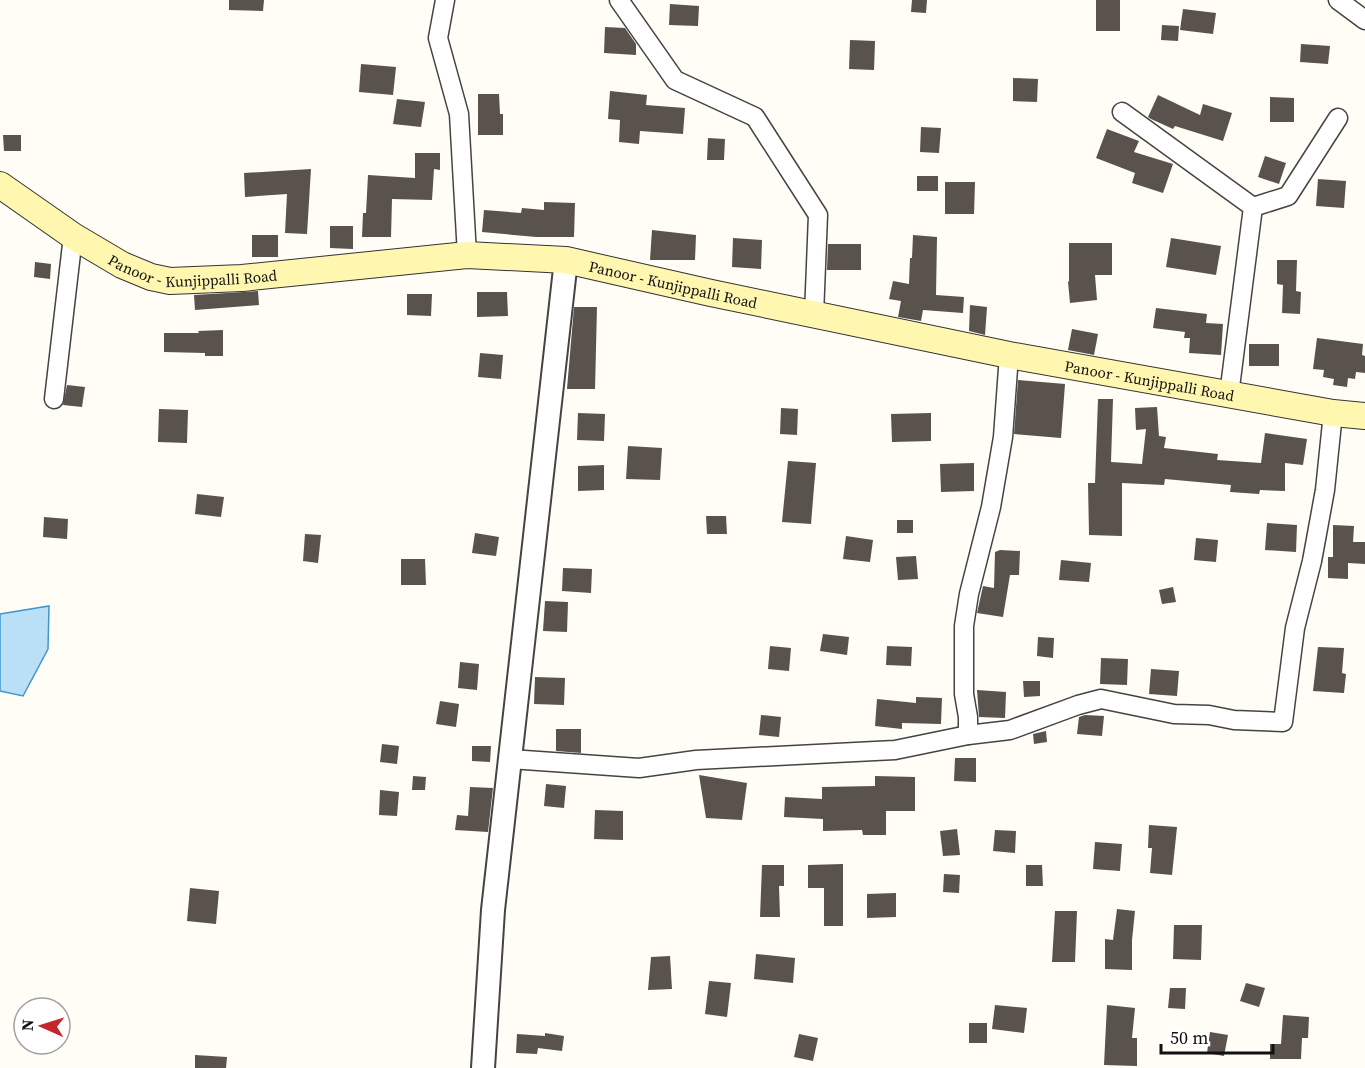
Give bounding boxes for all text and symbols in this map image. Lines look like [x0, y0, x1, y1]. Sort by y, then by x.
street label: Panoor - Kunjippalli Road [105, 249, 279, 292]
street label: Panoor - Kunjippalli Road [587, 255, 760, 313]
street label: Panoor - Kunjippalli Road [1063, 355, 1237, 406]
north arrow [12, 996, 72, 1056]
scale bar [1161, 1017, 1274, 1055]
text: N [16, 1018, 38, 1032]
text: 50 m [1170, 1025, 1208, 1050]

